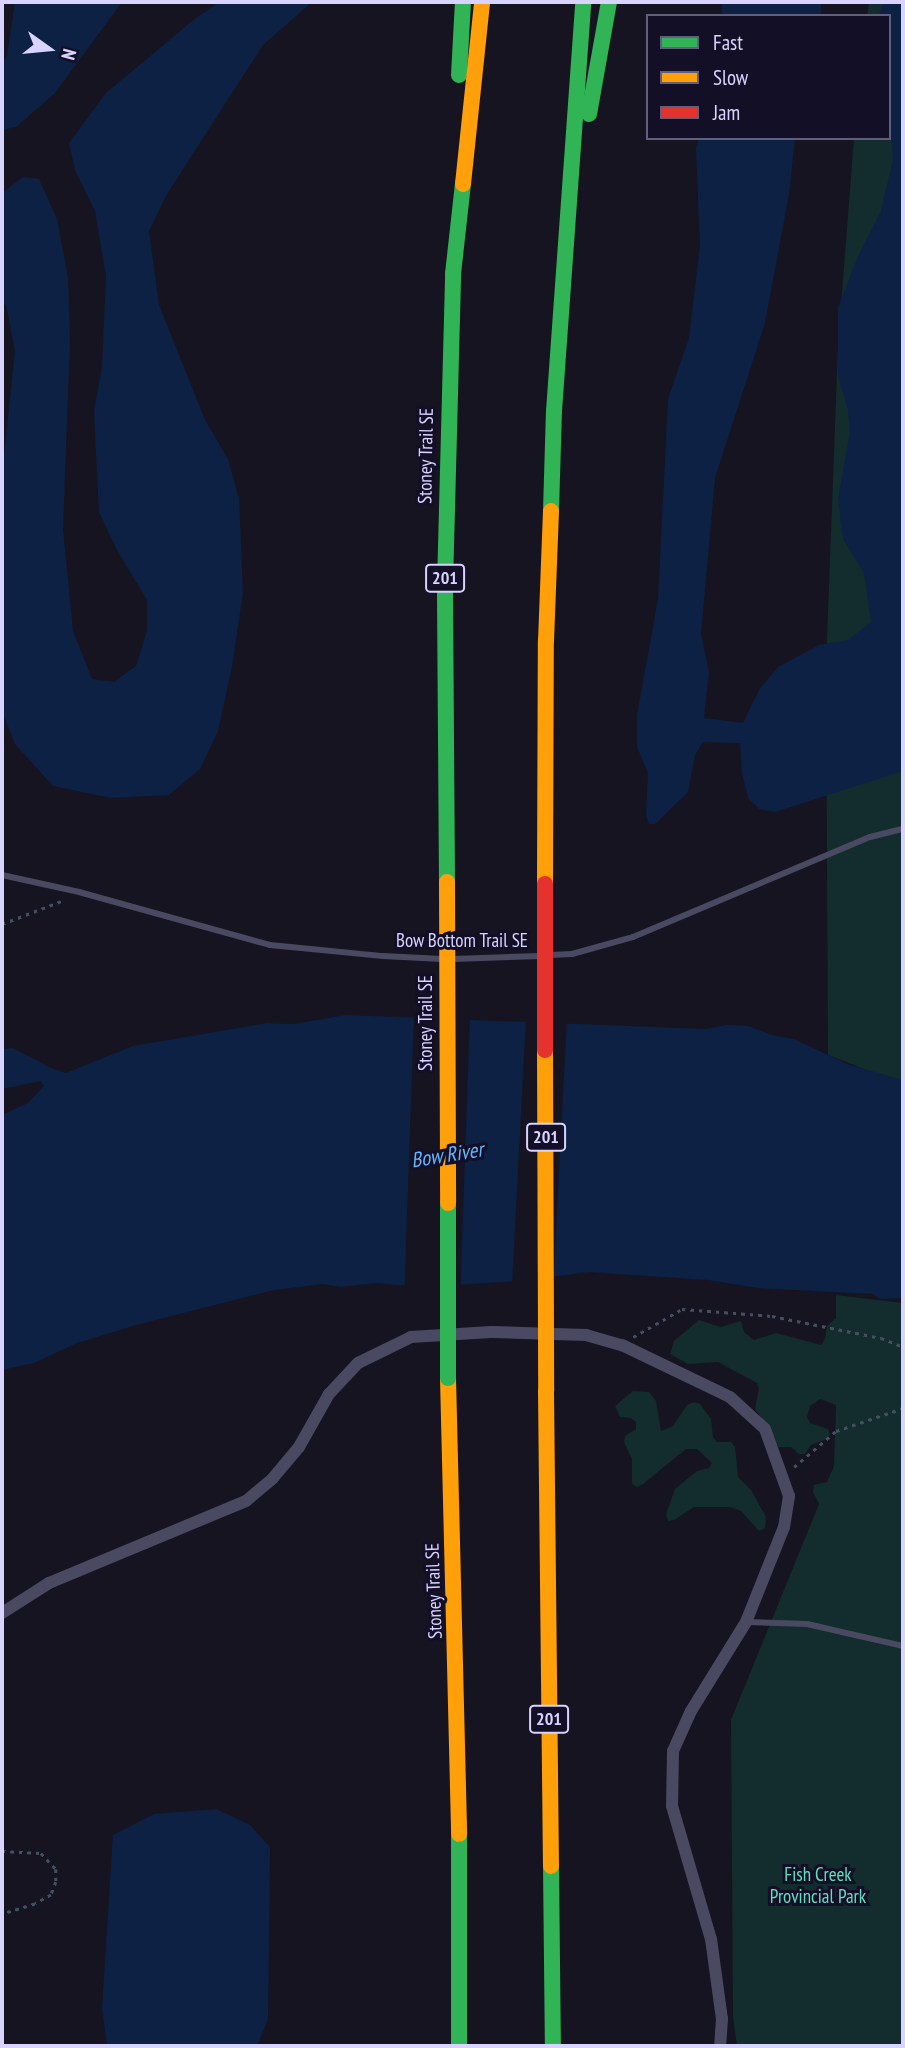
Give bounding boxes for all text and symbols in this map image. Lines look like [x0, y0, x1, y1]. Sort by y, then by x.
north arrow [14, 14, 84, 84]
legend [646, 14, 891, 140]
text: Fast [713, 29, 743, 56]
text: N [56, 46, 82, 62]
text: Slow [713, 64, 748, 91]
text: Jam [713, 99, 740, 126]
street label: Stoney Trail SE [414, 407, 438, 505]
road number: 201 [424, 564, 466, 592]
street label: Bow Bottom Trail SE [396, 930, 528, 952]
street label: Stoney Trail SE [415, 975, 437, 1071]
road number: 201 [525, 1122, 567, 1152]
water label: Bow River [409, 1137, 485, 1173]
street label: Stoney Trail SE [421, 1542, 447, 1640]
road number: 201 [528, 1704, 570, 1734]
park label: Fish Creek Provincial Park [770, 1864, 866, 1908]

